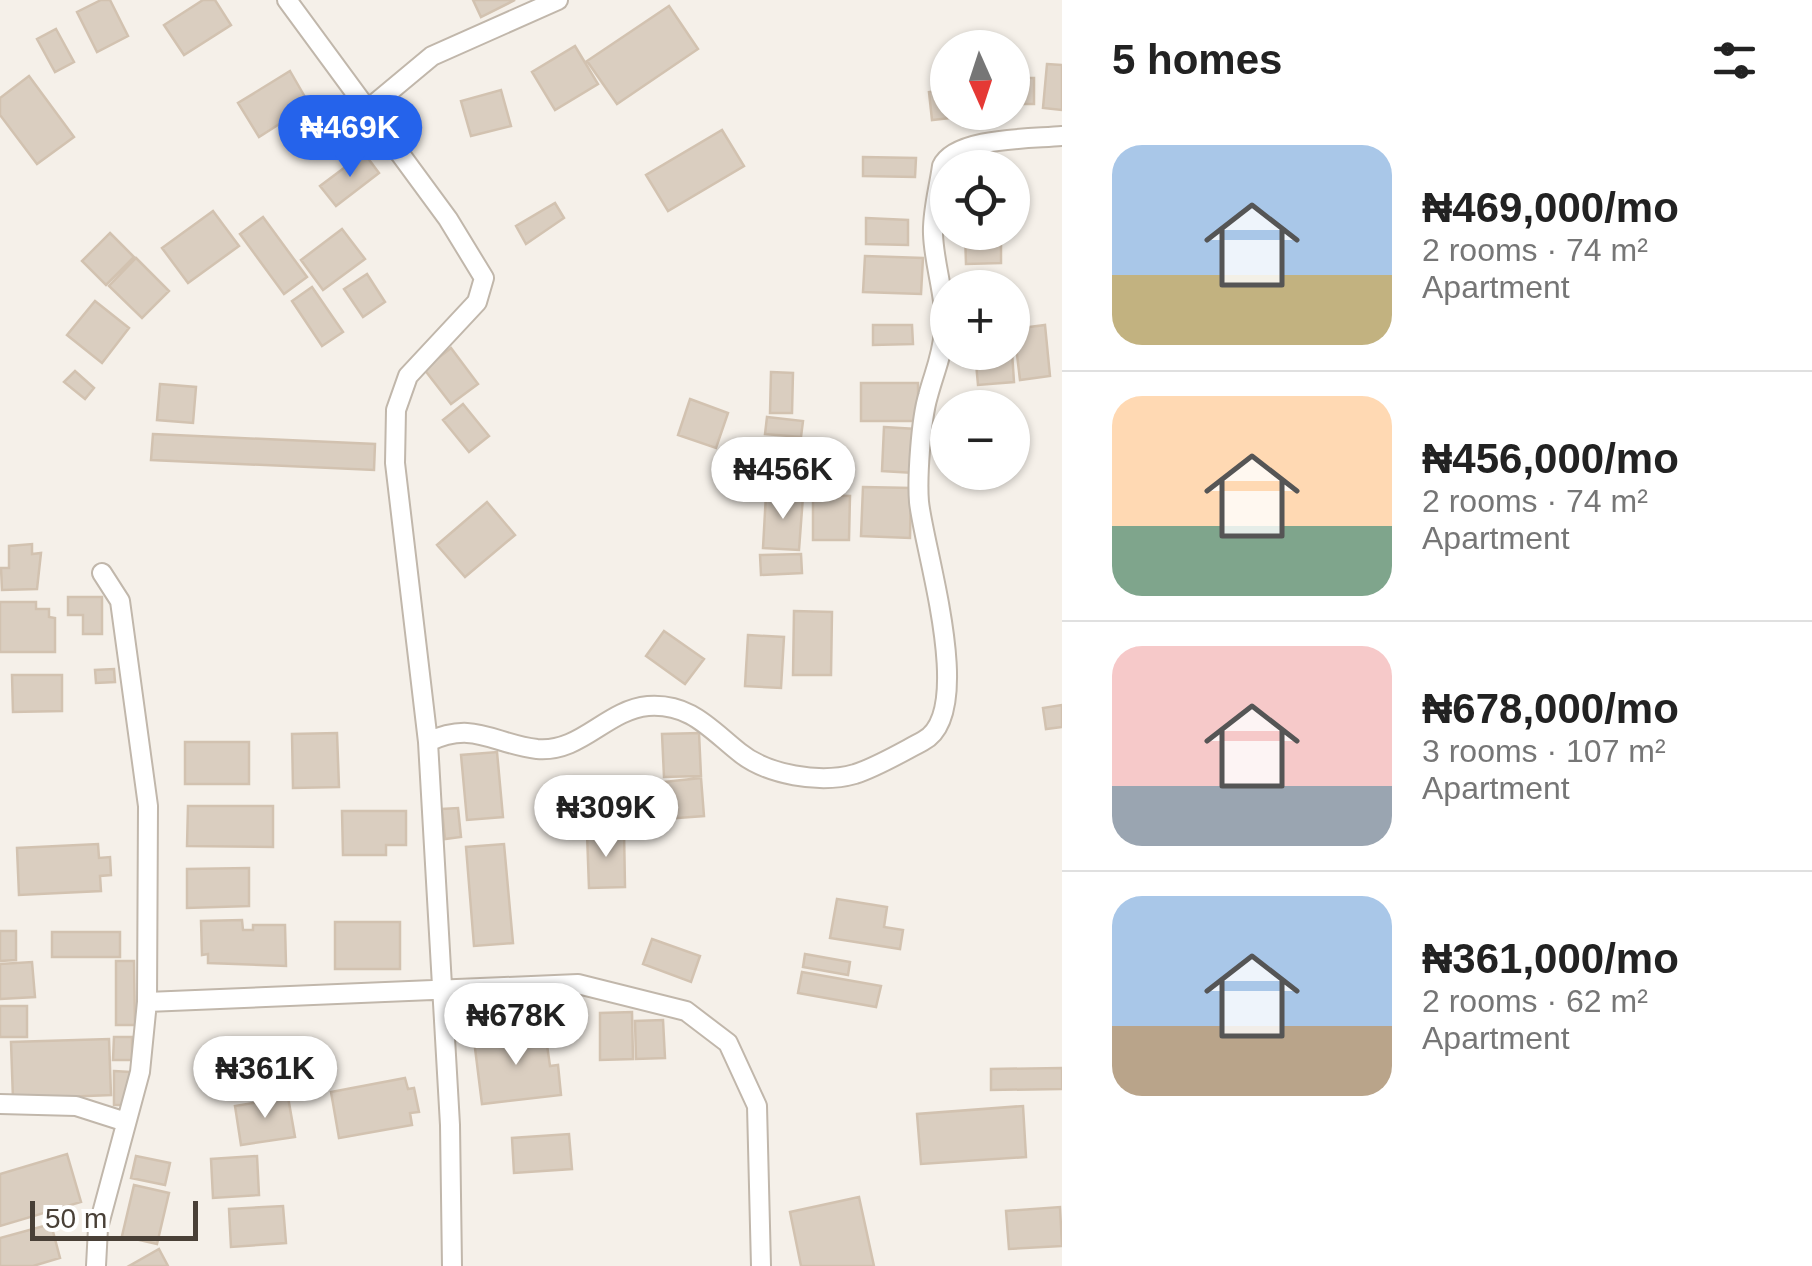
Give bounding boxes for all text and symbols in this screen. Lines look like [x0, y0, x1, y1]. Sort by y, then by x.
north arrow [930, 30, 1030, 130]
map controls [930, 30, 1030, 490]
icon: filters [1707, 33, 1762, 88]
text: 5 homes [1112, 36, 1282, 83]
pin: ₦469K [280, 95, 420, 180]
text: ₦469K [300, 109, 400, 145]
button: locate [930, 150, 1030, 250]
text: ₦469,000/mo [1422, 184, 1679, 231]
icon: home [1192, 185, 1312, 305]
text: 2 rooms · 74 m² [1422, 232, 1648, 268]
text: Apartment [1422, 269, 1570, 305]
button: + [930, 270, 1030, 370]
button: − [930, 390, 1030, 490]
text: ₦456,000/mo [1422, 435, 1679, 482]
icon: home [1192, 436, 1312, 556]
pin: ₦456K [713, 437, 853, 522]
text: ₦456K [733, 451, 833, 487]
text: 2 rooms · 74 m² [1422, 483, 1648, 519]
text: Apartment [1422, 520, 1570, 556]
text: ₦678,000/mo [1422, 685, 1679, 732]
icon: home [1192, 686, 1312, 806]
text: 3 rooms · 107 m² [1422, 733, 1666, 769]
text: Apartment [1422, 770, 1570, 806]
pin: ₦309K [536, 775, 676, 860]
text: ₦309K [556, 789, 656, 825]
text: ₦361,000/mo [1422, 935, 1679, 982]
icon: home [1192, 936, 1312, 1056]
pin: ₦678K [446, 983, 586, 1068]
text: 2 rooms · 62 m² [1422, 983, 1648, 1019]
text: ₦678K [466, 997, 566, 1033]
text: Apartment [1422, 1020, 1570, 1056]
pin: ₦361K [195, 1036, 335, 1121]
text: ₦361K [215, 1050, 315, 1086]
scale bar [30, 1196, 198, 1240]
text: 50 m [45, 1203, 107, 1234]

